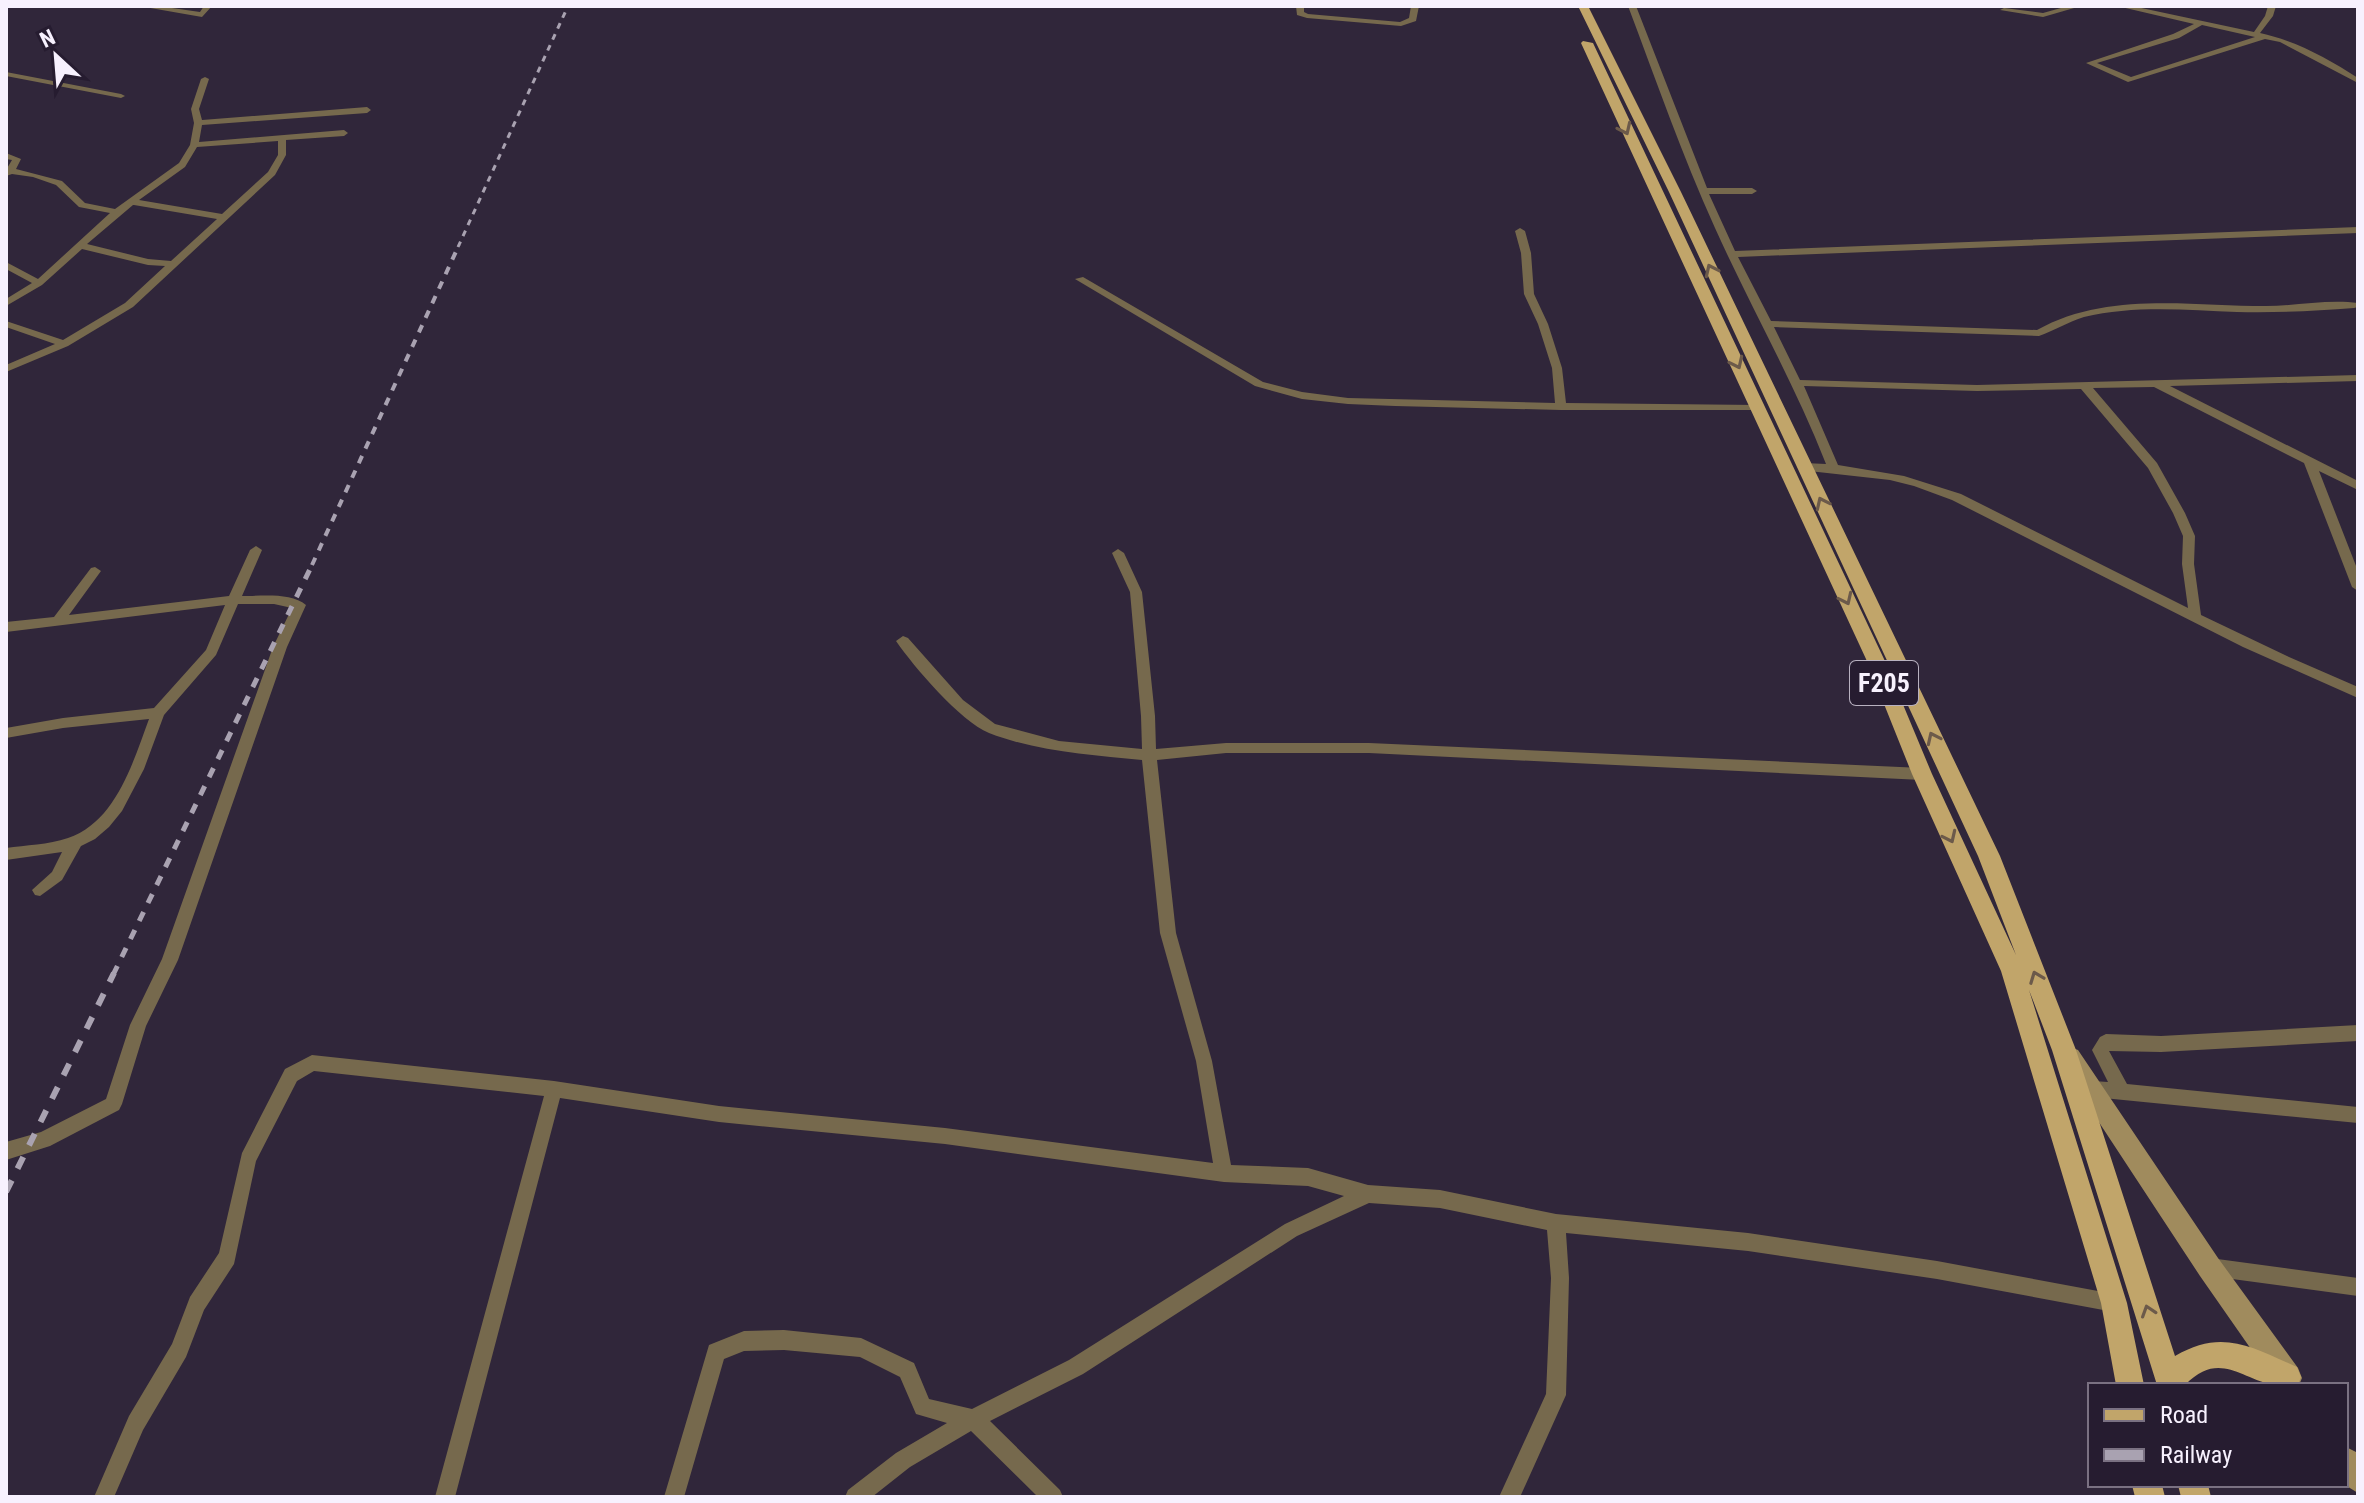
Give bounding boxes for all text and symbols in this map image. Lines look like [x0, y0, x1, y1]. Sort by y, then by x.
north arrow [16, 16, 96, 96]
text: N [36, 24, 59, 53]
one-way arrow [1615, 120, 1631, 135]
one-way arrow [1705, 263, 1721, 278]
one-way arrow [1727, 355, 1743, 370]
one-way arrow [1815, 497, 1831, 512]
one-way arrow [1836, 591, 1852, 605]
road number: F205 [1850, 661, 1918, 705]
one-way arrow [1927, 732, 1943, 747]
one-way arrow [1941, 829, 1957, 844]
one-way arrow [2029, 971, 2046, 985]
one-way arrow [2141, 1304, 2157, 1318]
legend [2088, 1383, 2348, 1487]
text: Road [2160, 1401, 2208, 1429]
text: Railway [2160, 1441, 2232, 1469]

